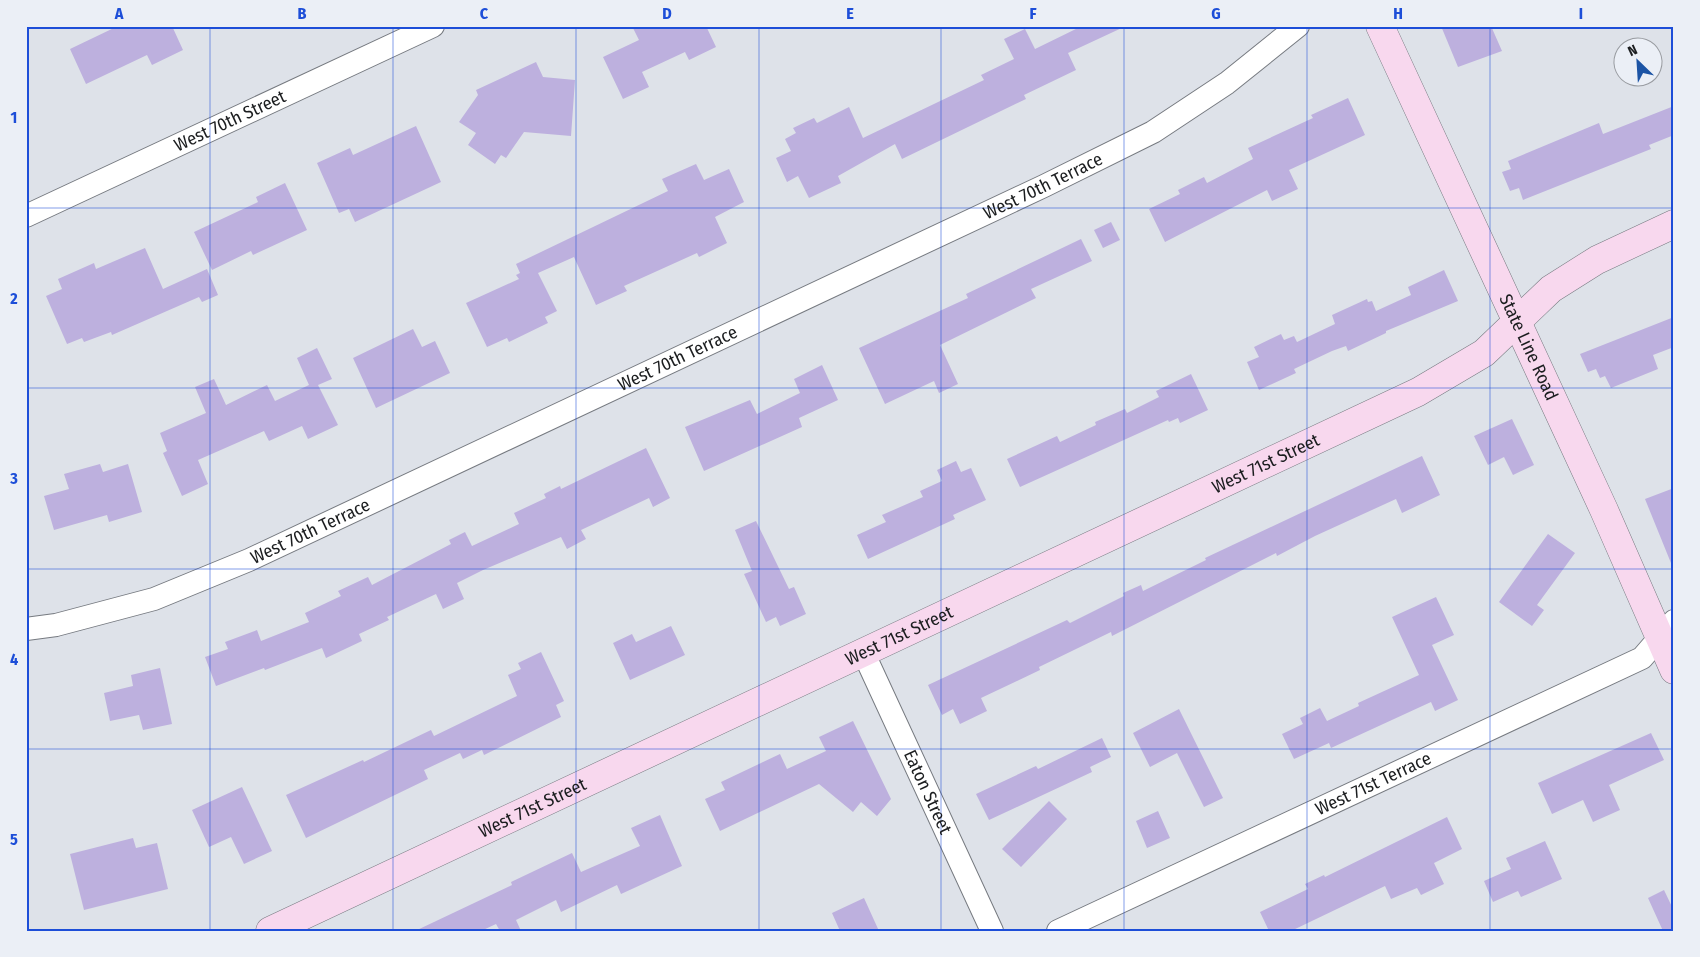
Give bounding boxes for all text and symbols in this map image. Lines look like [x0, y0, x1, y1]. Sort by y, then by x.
text: A [114, 4, 124, 23]
text: B [298, 4, 307, 23]
text: C [480, 4, 489, 23]
text: D [662, 4, 672, 23]
text: E [846, 4, 854, 23]
text: F [1029, 4, 1037, 23]
text: G [1211, 4, 1221, 23]
text: H [1393, 4, 1403, 23]
text: I [1579, 4, 1583, 23]
north arrow [1612, 38, 1662, 88]
text: N [1625, 41, 1640, 60]
street label: West 70th Street [171, 85, 289, 156]
text: 1 [11, 108, 17, 127]
street label: West 70th Terrace [980, 148, 1106, 224]
text: 2 [9, 289, 18, 308]
street label: State Line Road [1495, 291, 1563, 404]
street label: West 70th Terrace [614, 321, 741, 396]
street label: West 71st Street [1208, 429, 1323, 498]
text: 3 [9, 469, 18, 488]
street label: West 70th Terrace [247, 494, 374, 569]
street label: West 71st Street [842, 601, 956, 670]
text: 4 [10, 650, 18, 669]
street label: Eaton Street [899, 746, 957, 838]
street label: West 71st Terrace [1312, 747, 1435, 820]
street label: West 71st Street [475, 773, 590, 842]
text: 5 [10, 830, 18, 849]

